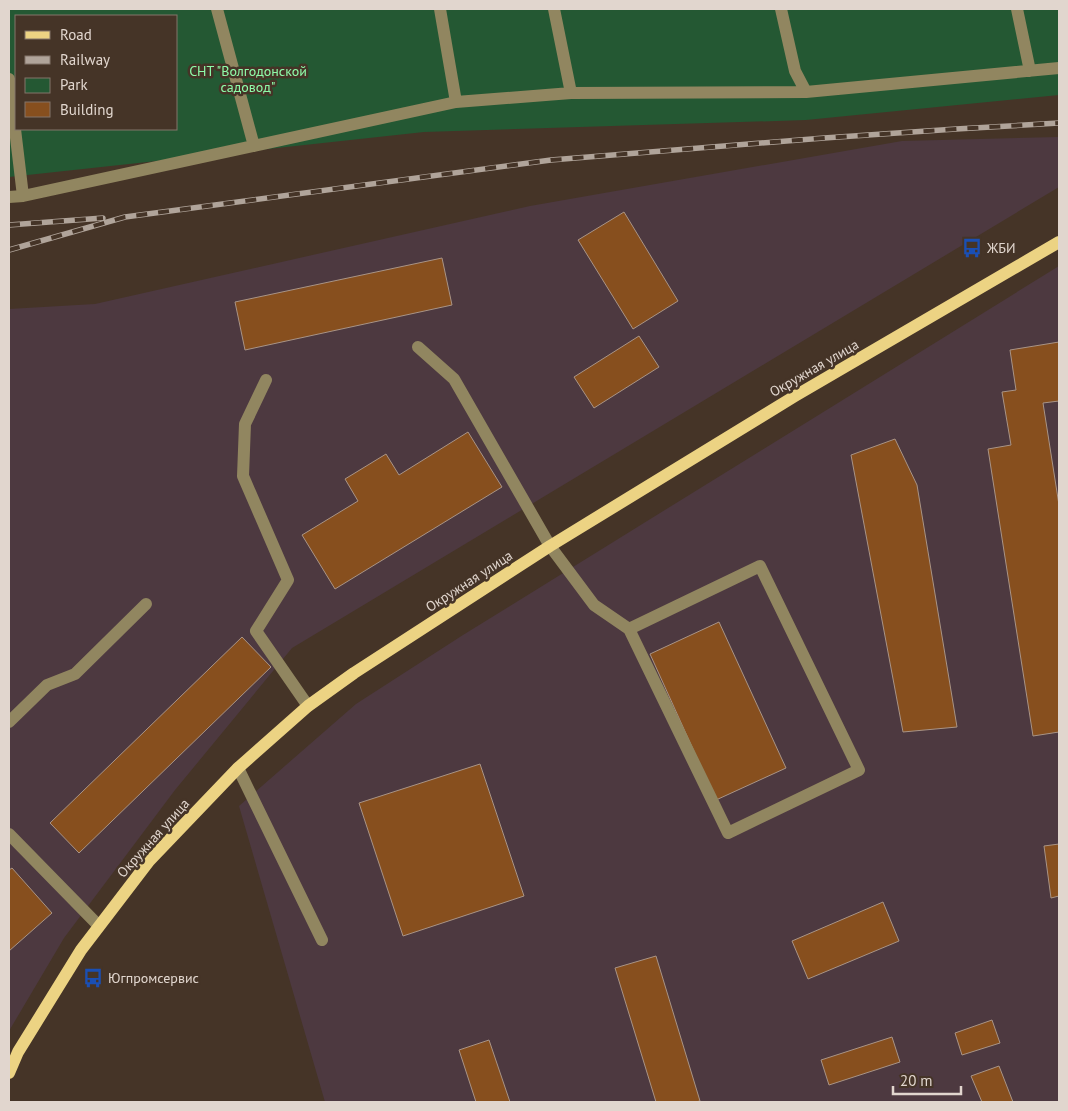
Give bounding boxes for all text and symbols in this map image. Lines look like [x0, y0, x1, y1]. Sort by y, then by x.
legend [15, 15, 178, 130]
text: Road [60, 25, 92, 44]
text: Railway [60, 50, 110, 69]
park label: СНТ "Волгодонской садовод" [189, 62, 307, 96]
text: Park [60, 75, 88, 94]
text: Building [60, 100, 114, 119]
bus stop icon: ЖБИ [961, 237, 983, 259]
place label: ЖБИ [986, 239, 1016, 257]
street label: Окружная улица [766, 335, 862, 401]
street label: Окружная улица [422, 546, 516, 616]
street label: Окружная улица [113, 795, 193, 881]
bus stop icon: Югпромсервис [82, 967, 104, 989]
place label: Югпромсервис [108, 969, 199, 987]
scale bar [893, 1064, 960, 1096]
text: 20 m [900, 1071, 933, 1090]

